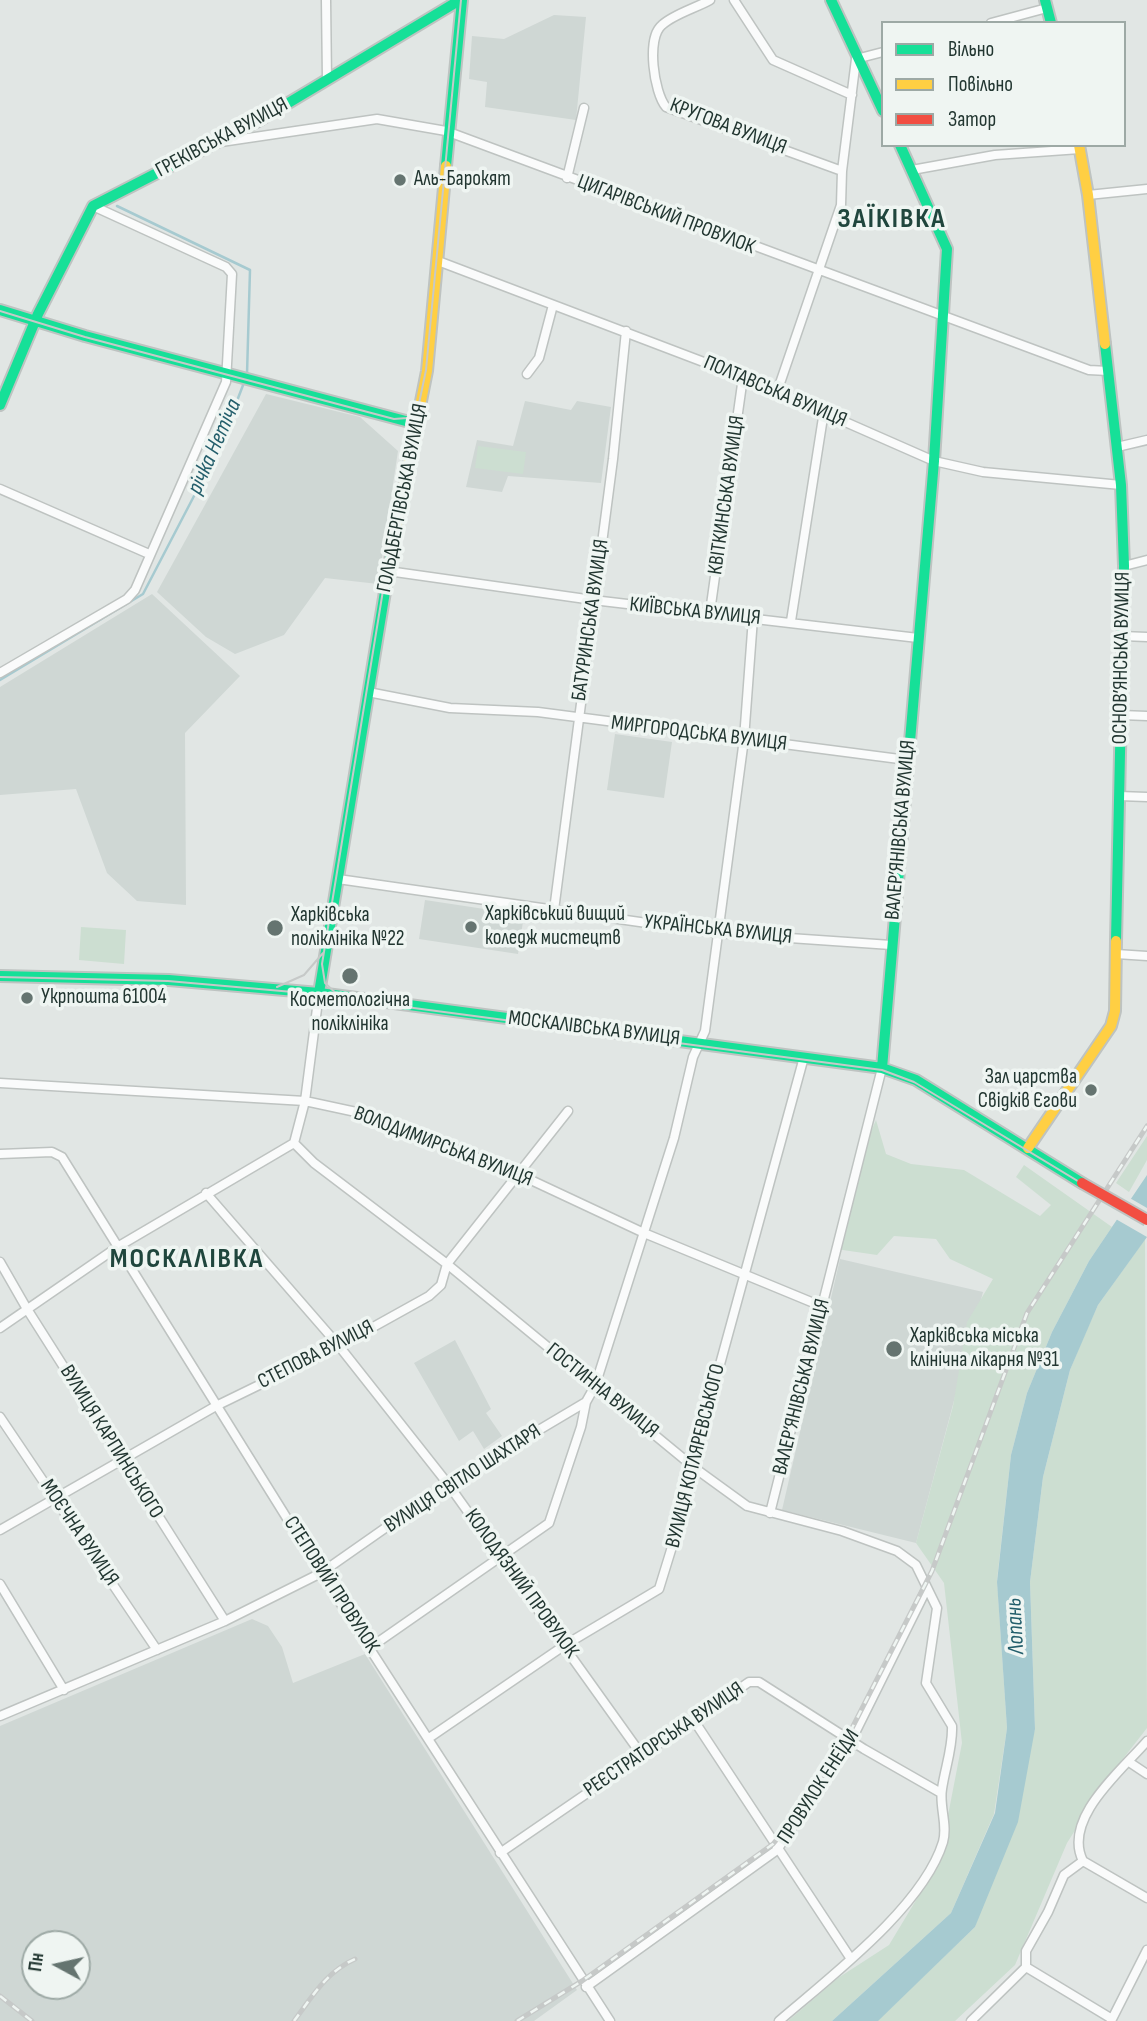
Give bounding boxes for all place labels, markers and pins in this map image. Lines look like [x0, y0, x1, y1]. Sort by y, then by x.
place label: Аль-Барокят [414, 167, 511, 193]
marker: Аль-Барокят [392, 172, 408, 188]
place label: Харківський вищий коледж мистецтв [485, 902, 625, 952]
place label: Харківська поліклініка №22 [291, 903, 404, 953]
marker: Харківська поліклініка №22 [265, 918, 285, 938]
marker: Харківський вищий коледж мистецтв [463, 919, 479, 935]
marker: Косметологічна поліклініка [340, 966, 360, 986]
place label: Укрпошта 61004 [41, 985, 166, 1011]
place label: Косметологічна поліклініка [290, 988, 410, 1038]
marker: Укрпошта 61004 [19, 990, 35, 1006]
place label: Зал царства Свідків Єгови [978, 1065, 1077, 1115]
marker: Зал царства Свідків Єгови [1083, 1082, 1099, 1098]
place label: Харківська міська клінічна лікарня №31 [910, 1324, 1059, 1374]
marker: Харківська міська клінічна лікарня №31 [884, 1339, 904, 1359]

